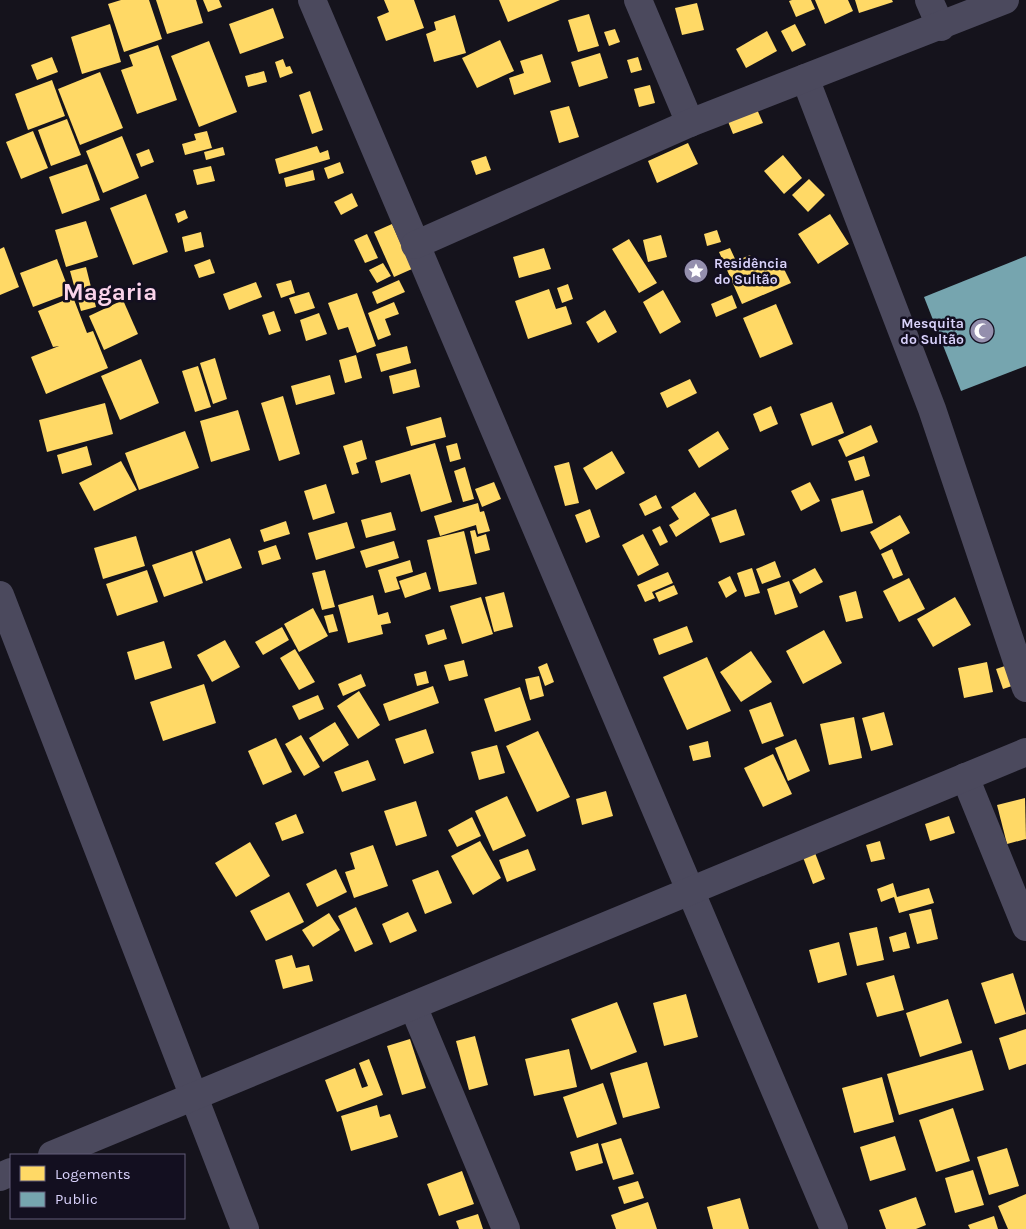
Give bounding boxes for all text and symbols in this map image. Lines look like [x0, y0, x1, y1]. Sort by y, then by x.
place label: Residência do Sultão [714, 255, 787, 288]
place icon: Residência do Sultão [683, 258, 709, 284]
district label: Magaria [63, 278, 157, 306]
place label: Mesquita do Sultão [900, 315, 964, 348]
mosque icon: Mesquita do Sultão [969, 318, 995, 344]
legend [10, 1154, 185, 1219]
text: Logements [55, 1165, 131, 1183]
text: Public [55, 1190, 98, 1208]

